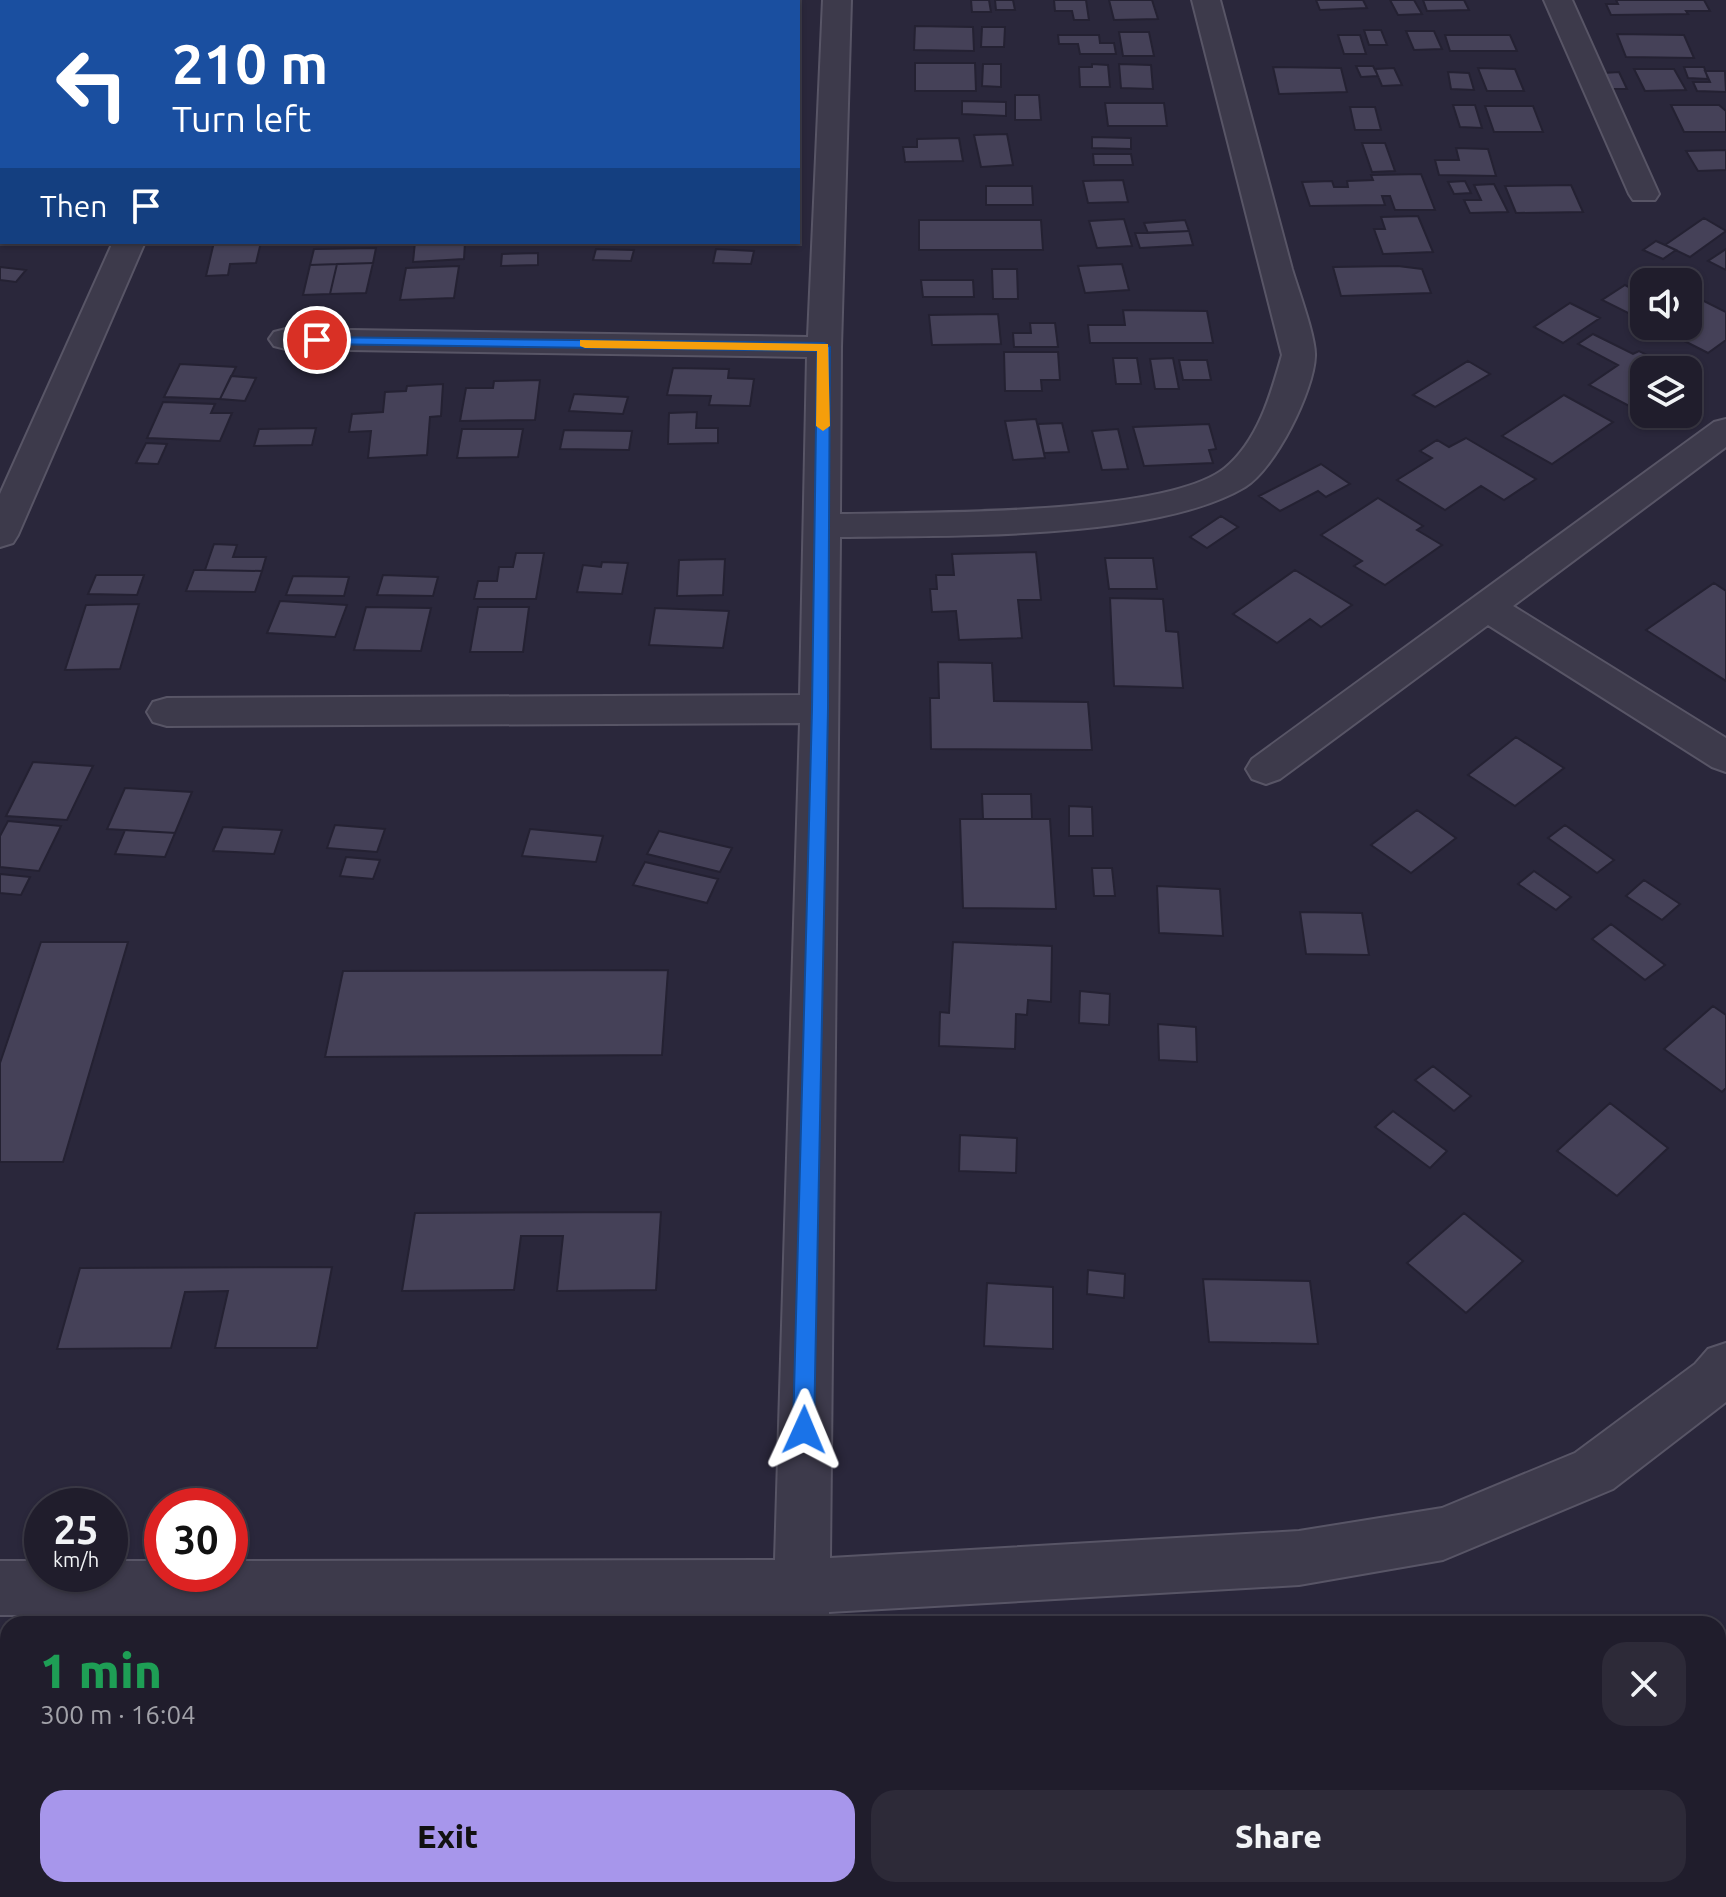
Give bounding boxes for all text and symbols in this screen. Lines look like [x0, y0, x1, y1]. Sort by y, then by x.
icon: left [40, 32, 144, 136]
text: 210 m [172, 32, 328, 95]
text: Turn left [172, 98, 311, 139]
icon: arrive [124, 184, 168, 228]
text: Then [40, 189, 108, 223]
map controls [1630, 268, 1702, 428]
button: sound [1630, 268, 1702, 340]
pin [283, 306, 351, 374]
icon: arrive [295, 318, 339, 362]
button: layers [1630, 356, 1702, 428]
position arrow [762, 1388, 846, 1472]
speed limit sign: 30 [144, 1488, 248, 1592]
text: 25 [53, 1507, 99, 1552]
text: km/h [53, 1548, 99, 1571]
button: close [1602, 1642, 1686, 1726]
text: 1 min [40, 1643, 162, 1697]
text: 300 m · 16:04 [40, 1700, 196, 1729]
button: Exit [40, 1790, 855, 1882]
button: Share [871, 1790, 1686, 1882]

